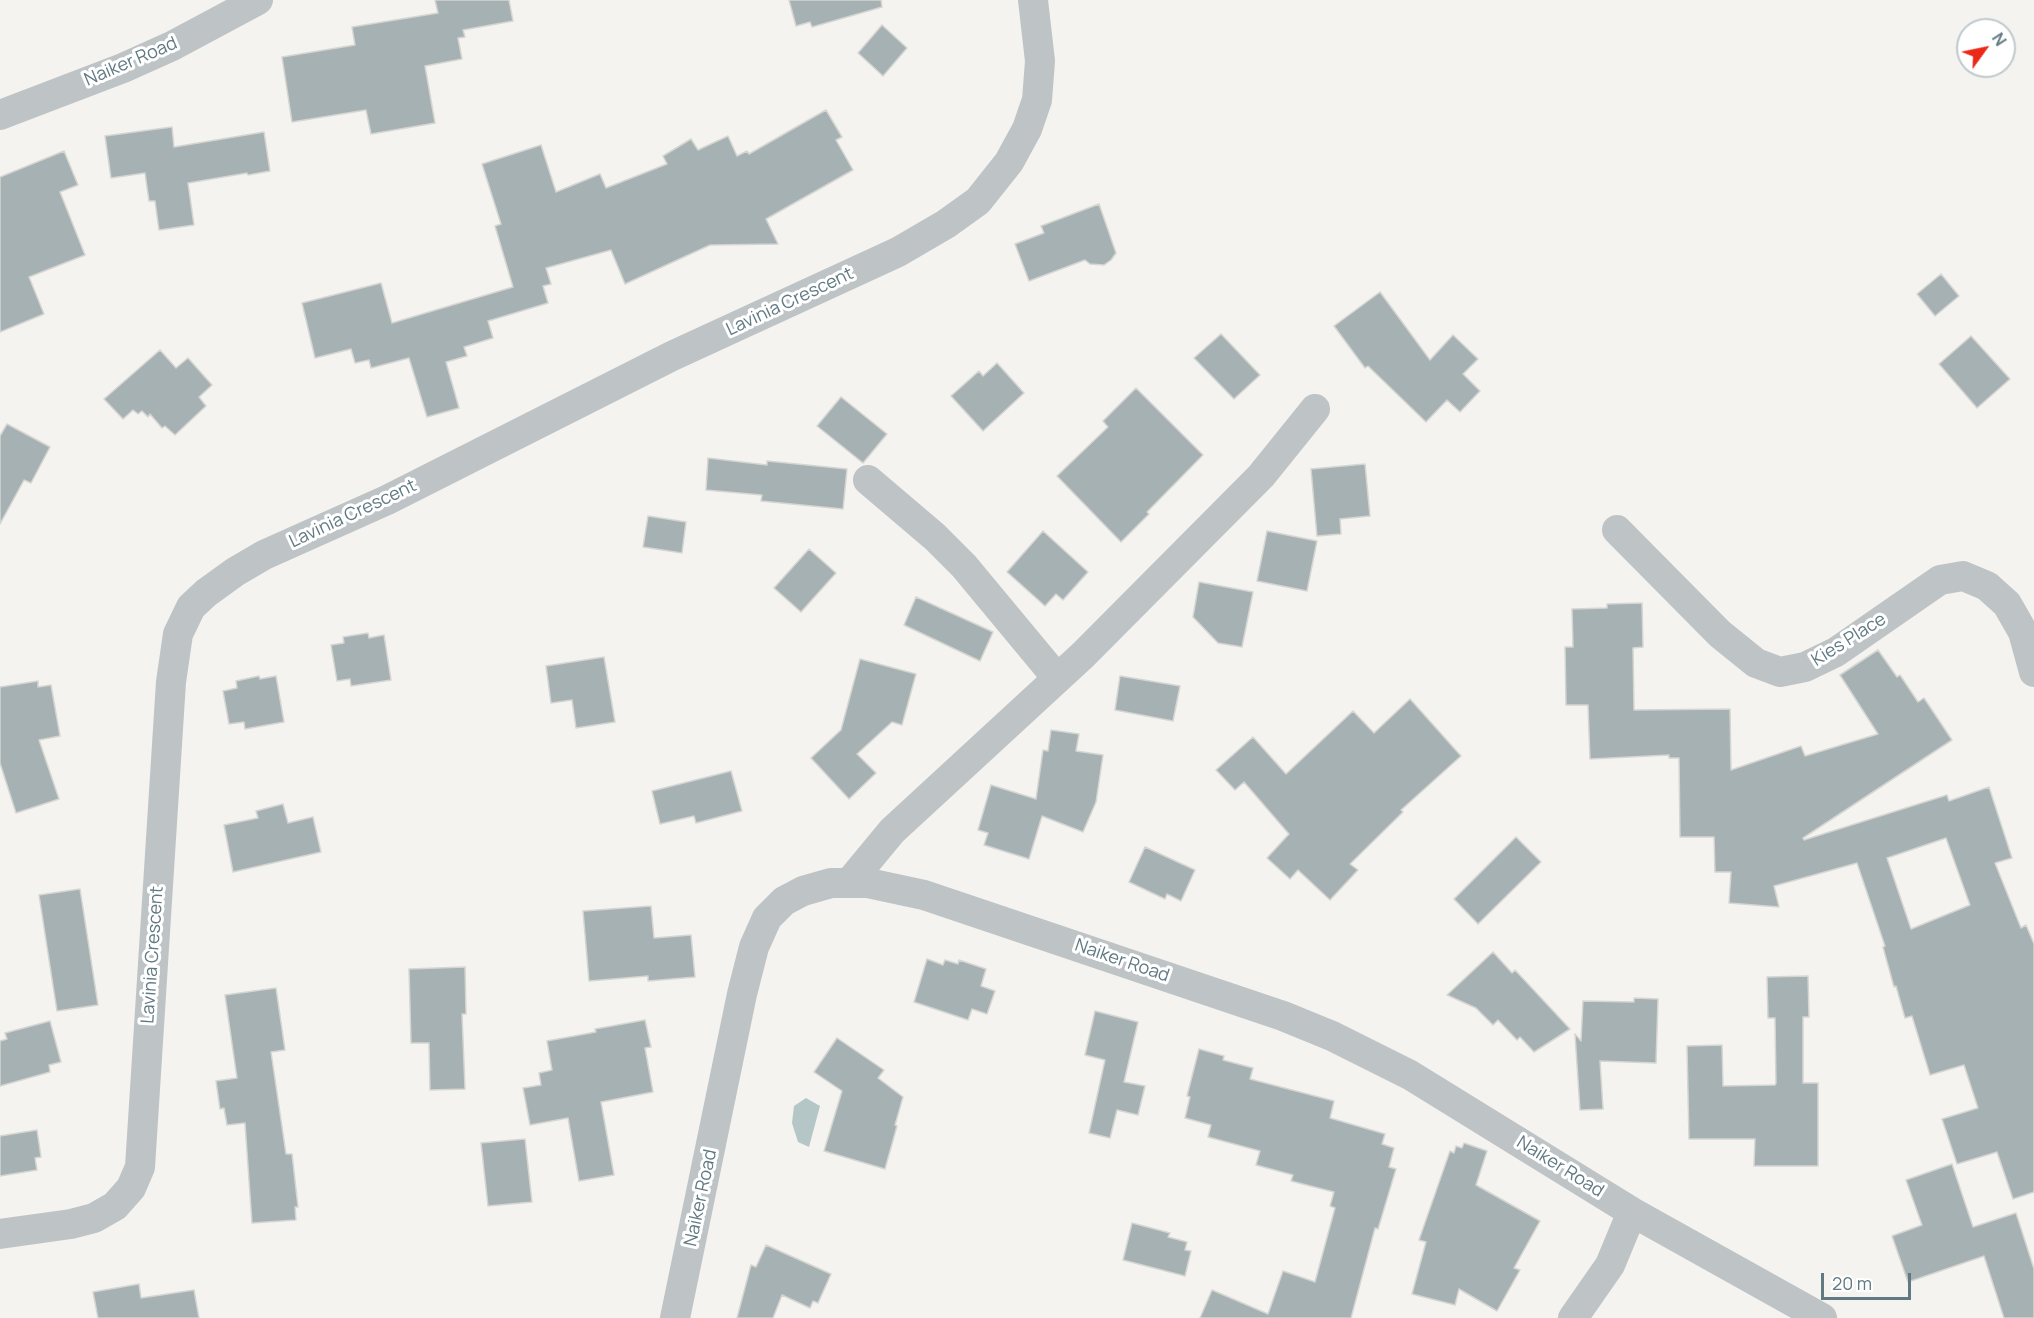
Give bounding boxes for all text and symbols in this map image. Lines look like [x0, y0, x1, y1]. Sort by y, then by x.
north arrow [1956, 18, 2016, 78]
text: N [1987, 28, 2012, 50]
street label: Naiker Road [81, 33, 181, 91]
street label: Lavinia Crescent [723, 263, 857, 341]
street label: Lavinia Crescent [286, 475, 420, 553]
street label: Kies Place [1808, 609, 1890, 671]
street label: Lavinia Crescent [137, 886, 169, 1024]
street label: Naiker Road [1072, 935, 1172, 987]
street label: Naiker Road [1512, 1132, 1608, 1202]
street label: Naiker Road [680, 1148, 722, 1248]
scale bar [1824, 1261, 1914, 1299]
text: 20 m [1832, 1271, 1872, 1295]

